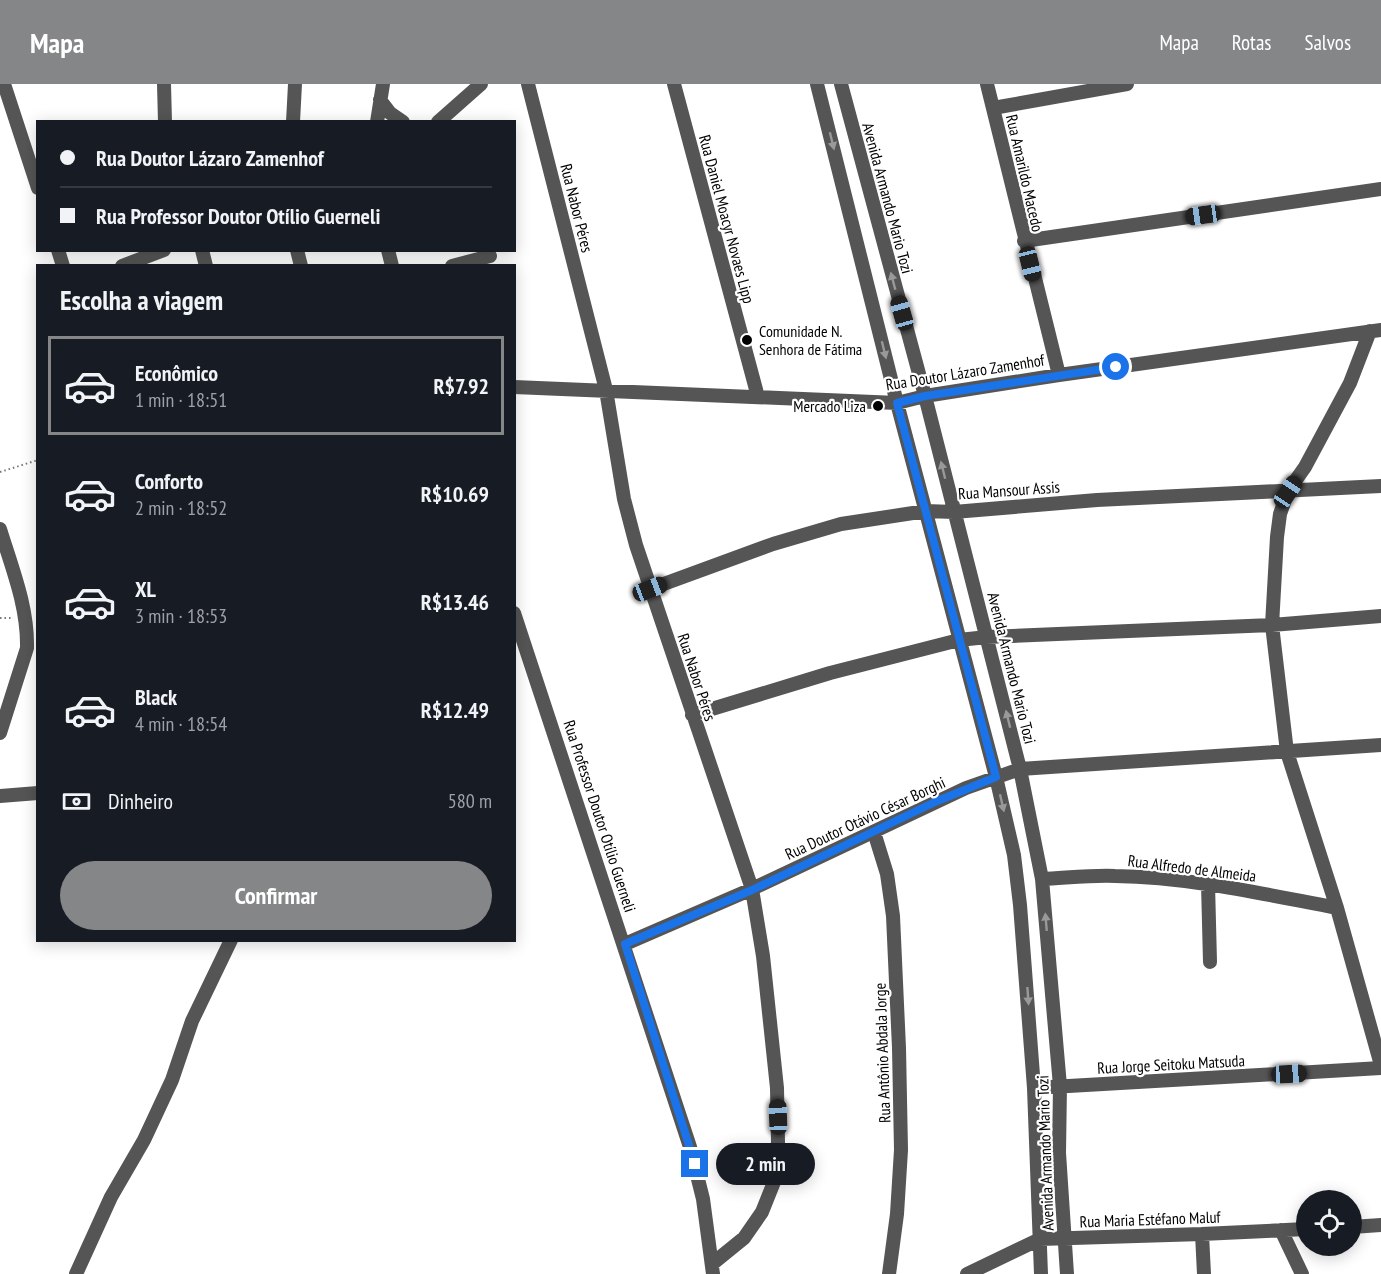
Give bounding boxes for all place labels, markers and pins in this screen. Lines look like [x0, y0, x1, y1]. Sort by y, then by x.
place label: Comunidade N. Senhora de Fátima [759, 321, 862, 359]
marker: Comunidade N. Senhora de Fátima [740, 333, 754, 347]
place label: Mercado Liza [793, 396, 866, 416]
marker: Mercado Liza [871, 399, 885, 413]

